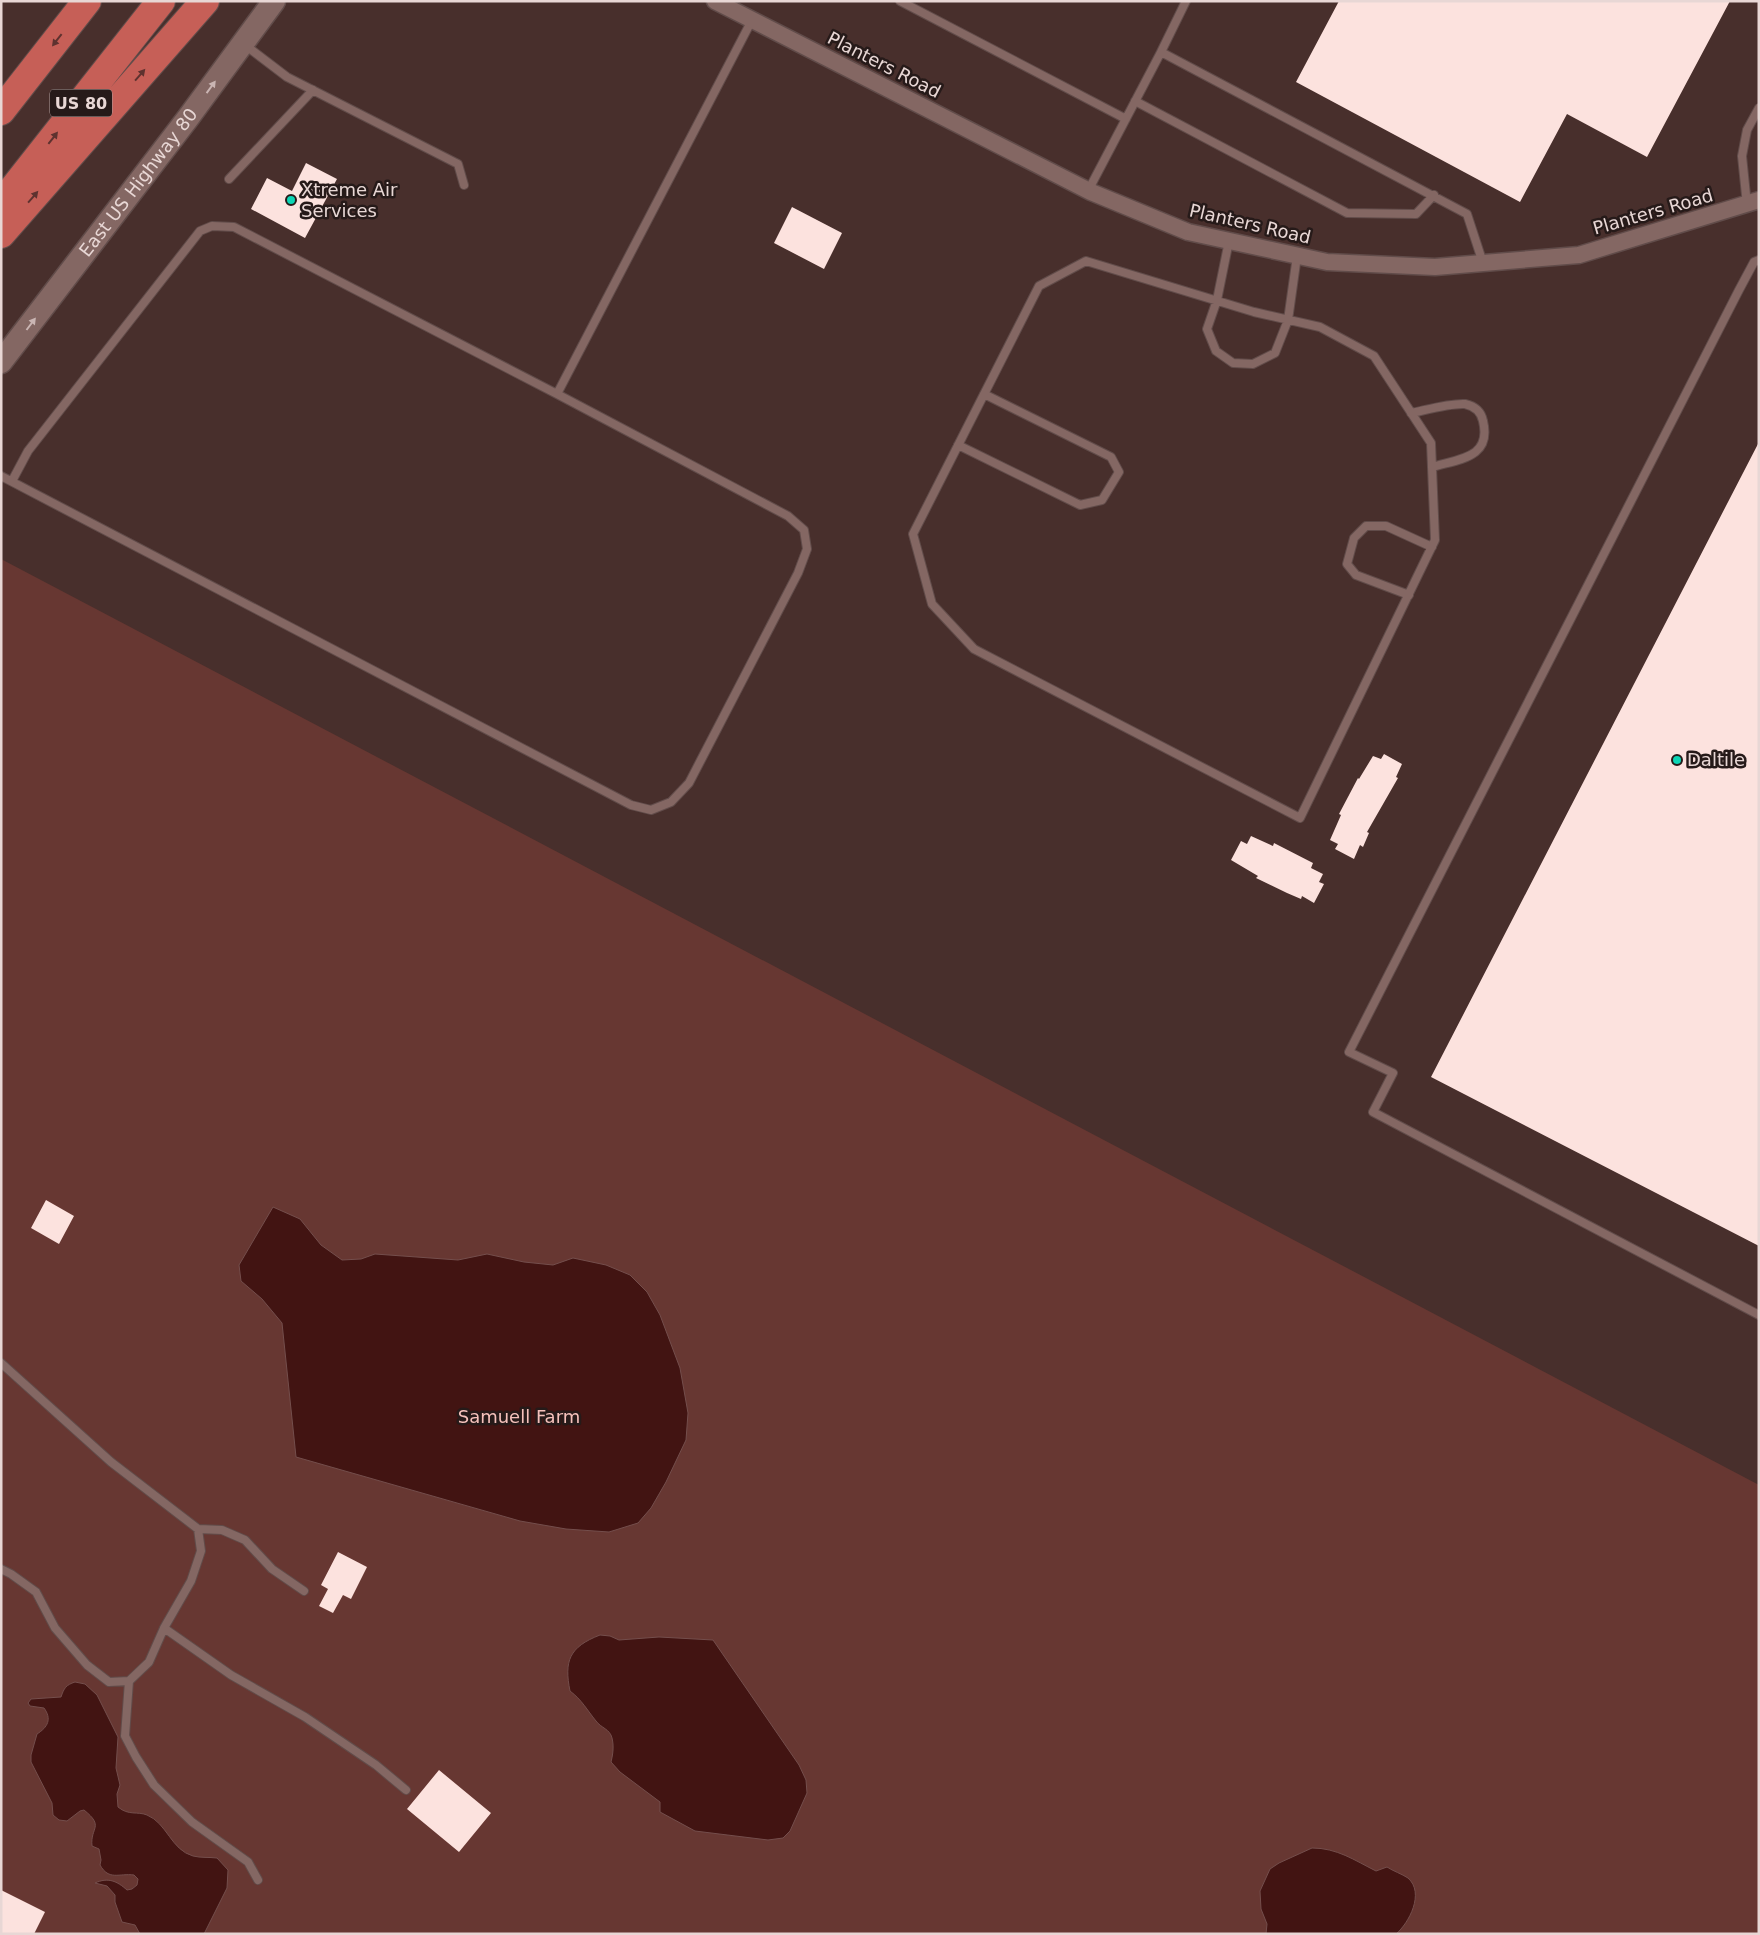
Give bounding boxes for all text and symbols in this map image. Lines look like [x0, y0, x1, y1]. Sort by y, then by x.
street label: Planters Road [824, 27, 944, 102]
one-way arrow [52, 33, 63, 46]
one-way arrow [135, 68, 146, 81]
one-way arrow [206, 81, 217, 94]
road number: US 80 [50, 90, 112, 116]
street label: East US Highway 80 [75, 104, 202, 261]
one-way arrow [48, 131, 58, 145]
place label: Xtreme Air Services [301, 179, 398, 221]
street label: Planters Road [1590, 184, 1715, 239]
one-way arrow [28, 191, 39, 204]
marker: Xtreme Air Services [285, 194, 297, 206]
street label: Planters Road [1187, 199, 1313, 248]
one-way arrow [26, 317, 36, 331]
place label: Daltile [1687, 749, 1745, 770]
marker: Daltile [1671, 754, 1683, 766]
park label: Samuell Farm [458, 1406, 580, 1427]

